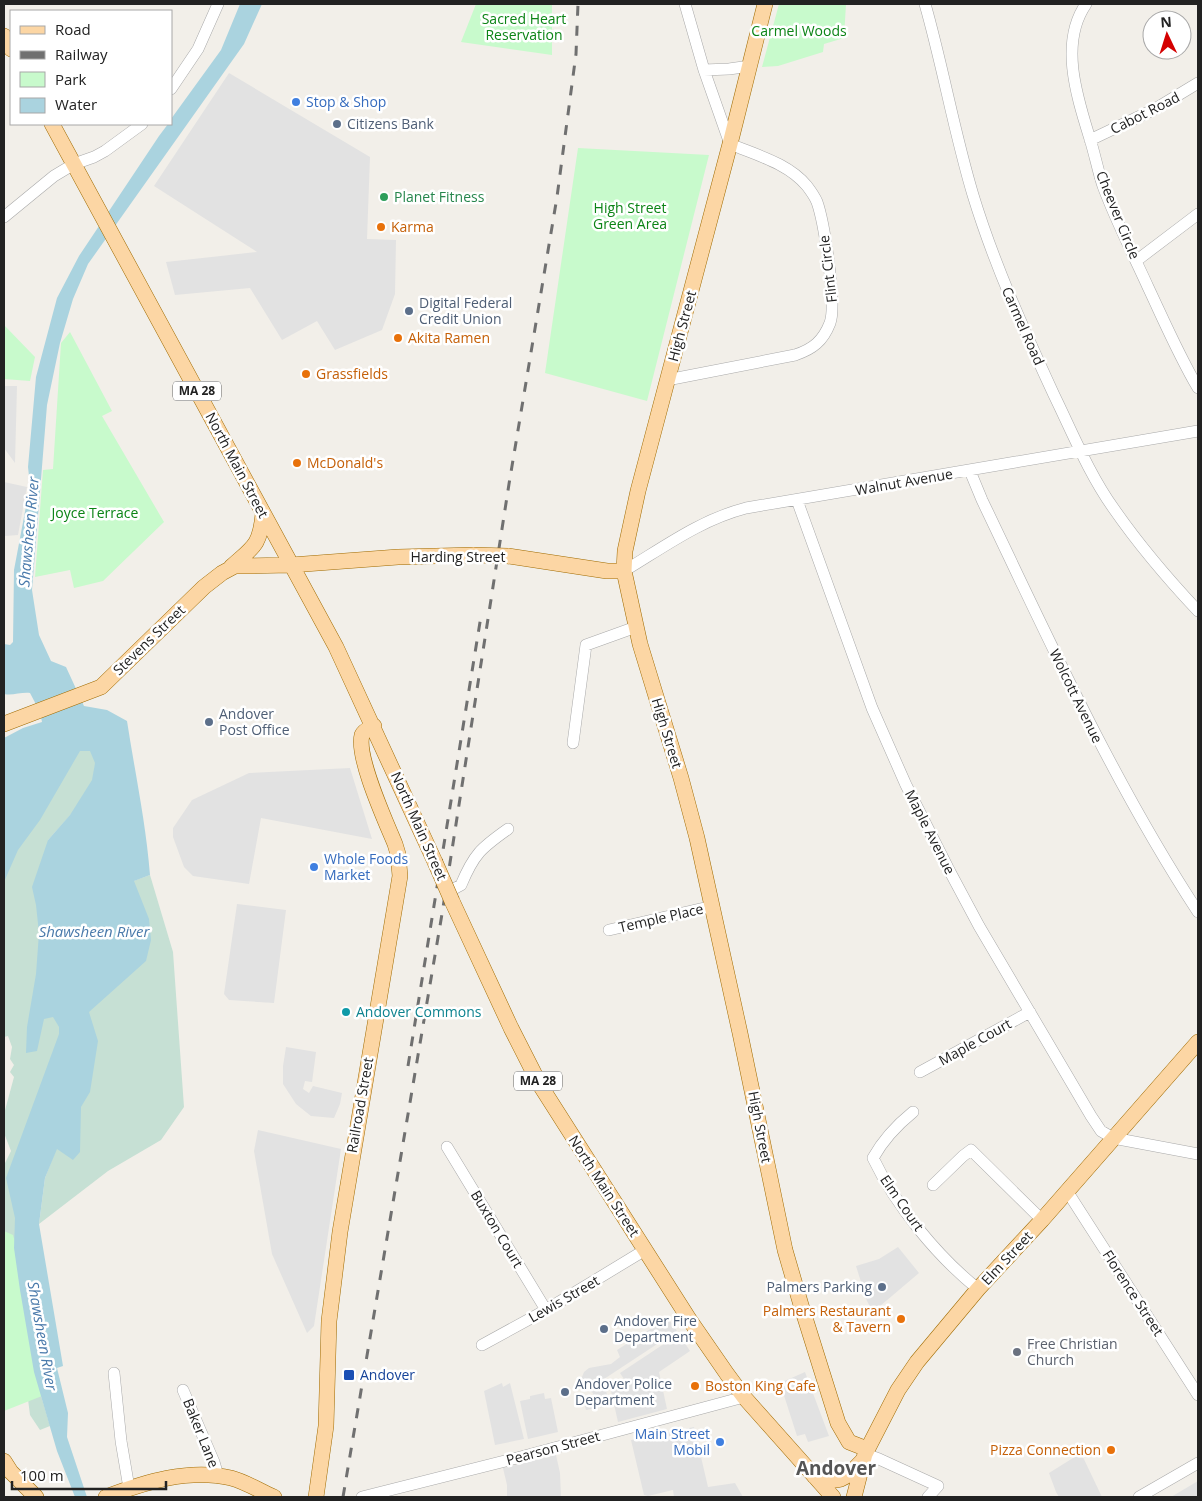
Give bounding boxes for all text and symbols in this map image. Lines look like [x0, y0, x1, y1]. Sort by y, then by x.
park label: Sacred Heart Reservation [482, 9, 566, 44]
legend [10, 10, 172, 125]
north arrow [1142, 10, 1192, 60]
text: N [1160, 12, 1172, 31]
text: Road [55, 19, 91, 39]
park label: Carmel Woods [751, 21, 847, 40]
text: Railway [55, 44, 108, 64]
text: Park [55, 69, 86, 89]
street label: Cabot Road [1107, 87, 1183, 138]
place label: Stop & Shop [306, 92, 386, 111]
text: Water [55, 94, 97, 114]
marker: Stop & Shop [290, 96, 302, 108]
place label: Citizens Bank [347, 114, 435, 133]
marker: Citizens Bank [331, 118, 343, 130]
street label: Cheever Circle [1092, 168, 1145, 262]
place label: Planet Fitness [394, 187, 485, 206]
marker: Planet Fitness [378, 191, 390, 203]
park label: High Street Green Area [593, 198, 667, 233]
place label: Karma [391, 217, 434, 236]
marker: Karma [375, 221, 387, 233]
street label: Flint Circle [814, 234, 841, 304]
street label: Carmel Road [998, 284, 1049, 368]
street label: High Street [663, 288, 700, 363]
place label: Digital Federal Credit Union [419, 293, 512, 328]
marker: Digital Federal Credit Union [403, 305, 415, 317]
place label: Akita Ramen [408, 328, 490, 347]
marker: Akita Ramen [392, 332, 404, 344]
place label: Grassfields [316, 364, 388, 383]
marker: Grassfields [300, 368, 312, 380]
road number: MA 28 [173, 382, 221, 401]
street label: North Main Street [202, 409, 273, 521]
place label: McDonald's [307, 453, 383, 472]
marker: McDonald's [291, 457, 303, 469]
street label: Walnut Avenue [854, 464, 954, 499]
water label: Shawsheen River [13, 475, 43, 588]
park label: Joyce Terrace [50, 503, 139, 522]
street label: Harding Street [411, 547, 505, 566]
street label: Stevens Street [108, 600, 189, 679]
street label: Wolcott Avenue [1045, 646, 1107, 746]
street label: High Street [648, 695, 687, 770]
place label: Andover Post Office [219, 704, 290, 739]
marker: Andover Post Office [203, 716, 215, 728]
street label: North Main Street [387, 768, 452, 883]
street label: Maple Avenue [901, 786, 960, 878]
place label: Whole Foods Market [324, 849, 409, 884]
marker: Whole Foods Market [308, 861, 320, 873]
street label: Temple Place [617, 899, 705, 936]
water label: Shawsheen River [39, 921, 150, 941]
place label: Andover Commons [356, 1002, 482, 1021]
marker: Andover Commons [340, 1006, 352, 1018]
street label: Maple Court [935, 1014, 1015, 1069]
street label: Railroad Street [342, 1056, 377, 1154]
road number: MA 28 [514, 1072, 562, 1090]
street label: High Street [744, 1089, 777, 1164]
street label: North Main Street [565, 1131, 644, 1240]
street label: Elm Court [876, 1171, 929, 1235]
street label: Buxton Court [467, 1187, 528, 1271]
street label: Elm Street [977, 1227, 1036, 1289]
street label: Florence Street [1099, 1246, 1168, 1339]
street label: Lewis Street [525, 1271, 603, 1327]
place label: Palmers Parking [766, 1277, 872, 1296]
water label: Shawsheen River [24, 1280, 63, 1393]
marker: Palmers Parking [876, 1281, 888, 1293]
place label: Palmers Restaurant & Tavern [763, 1301, 891, 1336]
place label: Andover Fire Department [614, 1311, 697, 1346]
marker: Palmers Restaurant & Tavern [895, 1313, 907, 1325]
marker: Andover Fire Department [598, 1323, 610, 1335]
place label: Free Christian Church [1027, 1334, 1118, 1369]
marker: Free Christian Church [1011, 1346, 1023, 1358]
place label: Andover [360, 1365, 415, 1384]
marker: Andover [342, 1368, 356, 1382]
place label: Andover Police Department [575, 1374, 672, 1409]
place label: Boston King Cafe [705, 1376, 816, 1395]
marker: Boston King Cafe [689, 1380, 701, 1392]
marker: Andover Police Department [559, 1386, 571, 1398]
street label: Baker Lane [179, 1395, 224, 1470]
place label: Main Street Mobil [635, 1424, 710, 1459]
street label: Pearson Street [504, 1426, 602, 1469]
marker: Main Street Mobil [714, 1436, 726, 1448]
place label: Pizza Connection [990, 1440, 1101, 1459]
marker: Pizza Connection [1105, 1444, 1117, 1456]
district label: Andover [796, 1455, 876, 1481]
scale bar [12, 1458, 166, 1490]
text: 100 m [20, 1465, 64, 1485]

